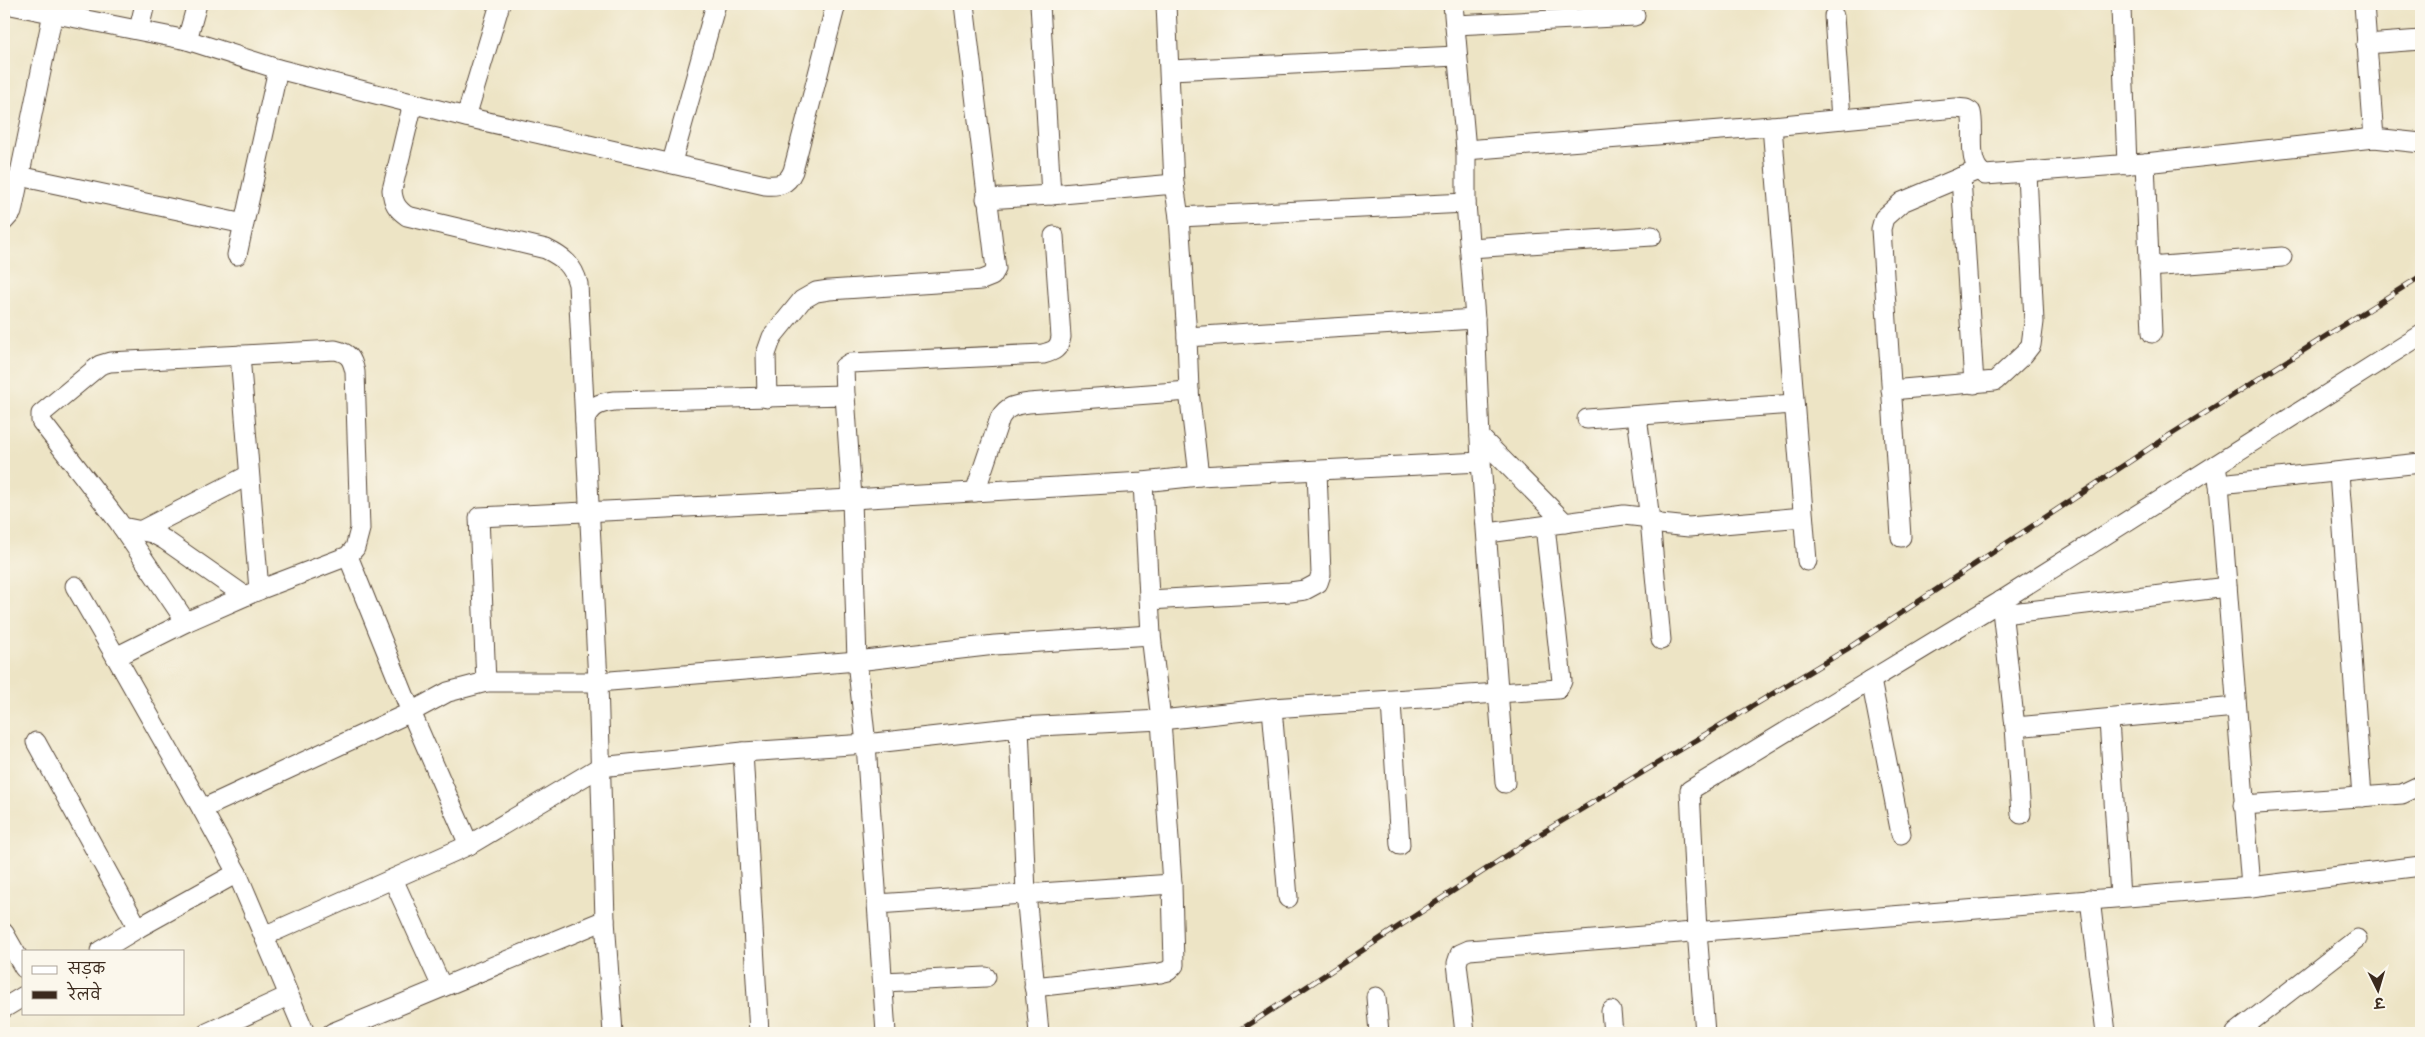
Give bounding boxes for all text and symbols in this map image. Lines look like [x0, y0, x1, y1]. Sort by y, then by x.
legend [22, 950, 185, 1014]
text: सड़क [67, 960, 106, 980]
north arrow [2352, 964, 2402, 1014]
text: रेलवे [66, 981, 102, 1006]
text: उ [2372, 992, 2386, 1011]

